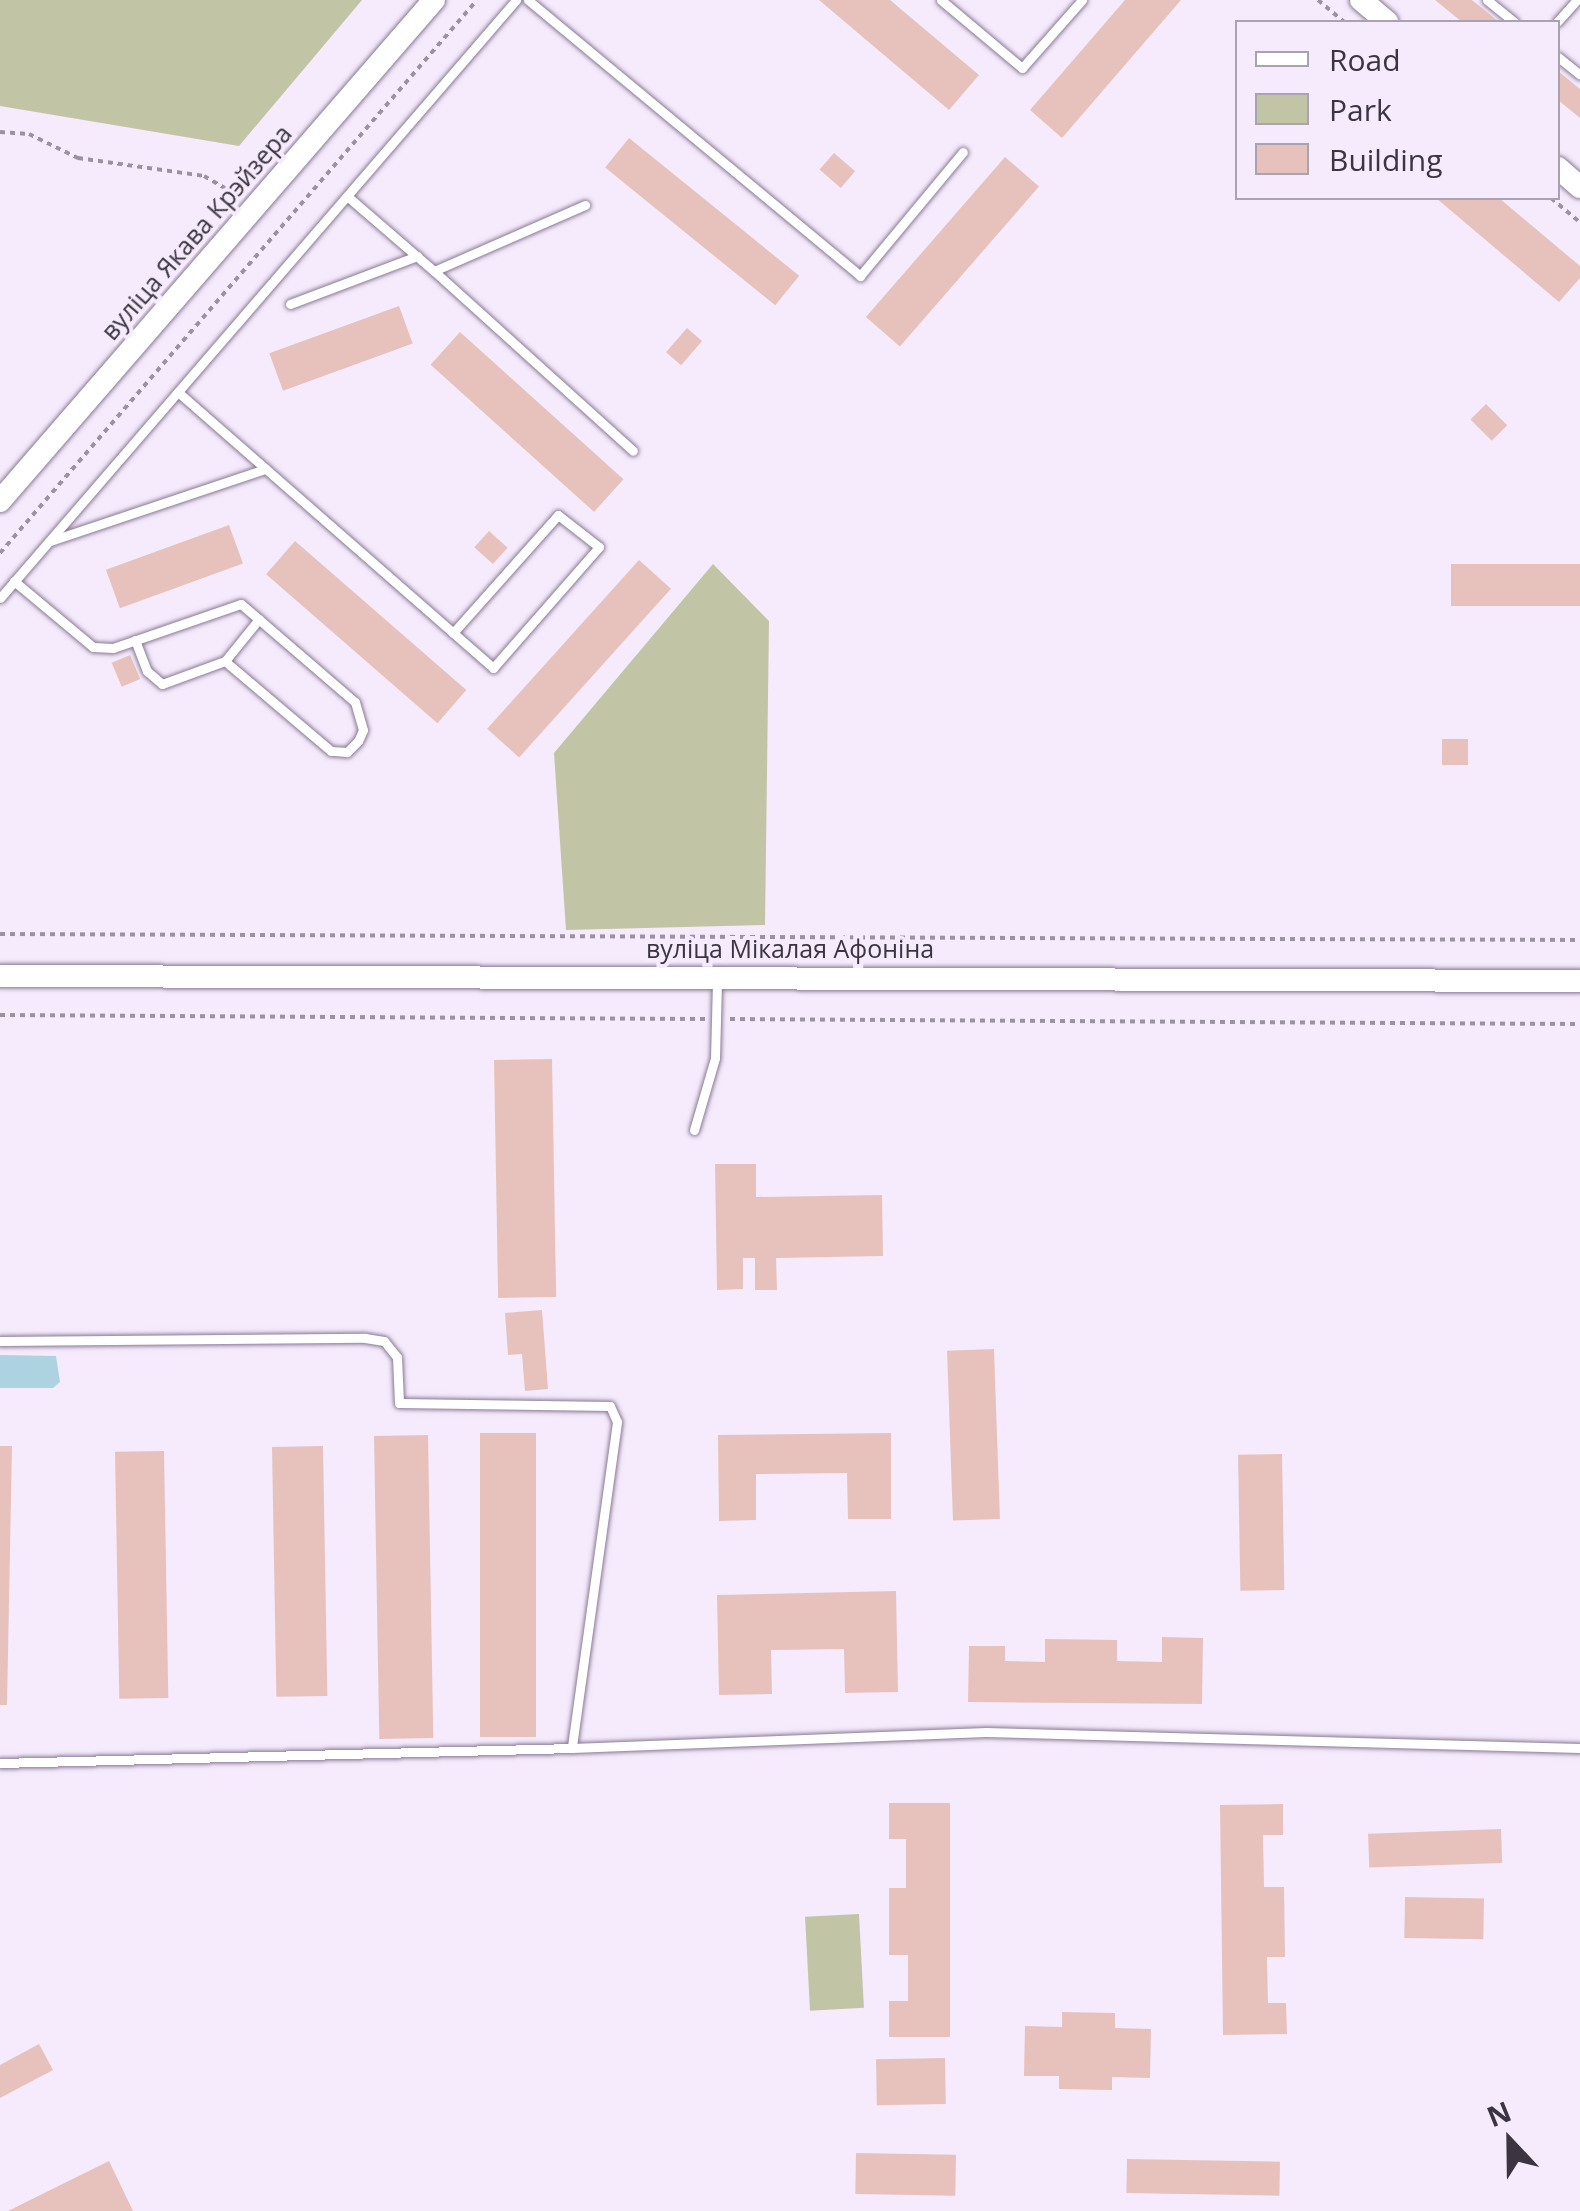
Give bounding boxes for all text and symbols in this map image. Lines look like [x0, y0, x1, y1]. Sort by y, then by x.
legend [1235, 20, 1560, 200]
text: Road [1329, 39, 1401, 80]
text: Park [1329, 89, 1392, 130]
street label: вуліца Якава Крэйзера [94, 118, 298, 346]
text: Building [1329, 139, 1443, 180]
street label: вуліца Мікалая Афоніна [646, 933, 934, 963]
north arrow [1460, 2091, 1560, 2191]
text: N [1481, 2091, 1516, 2135]

